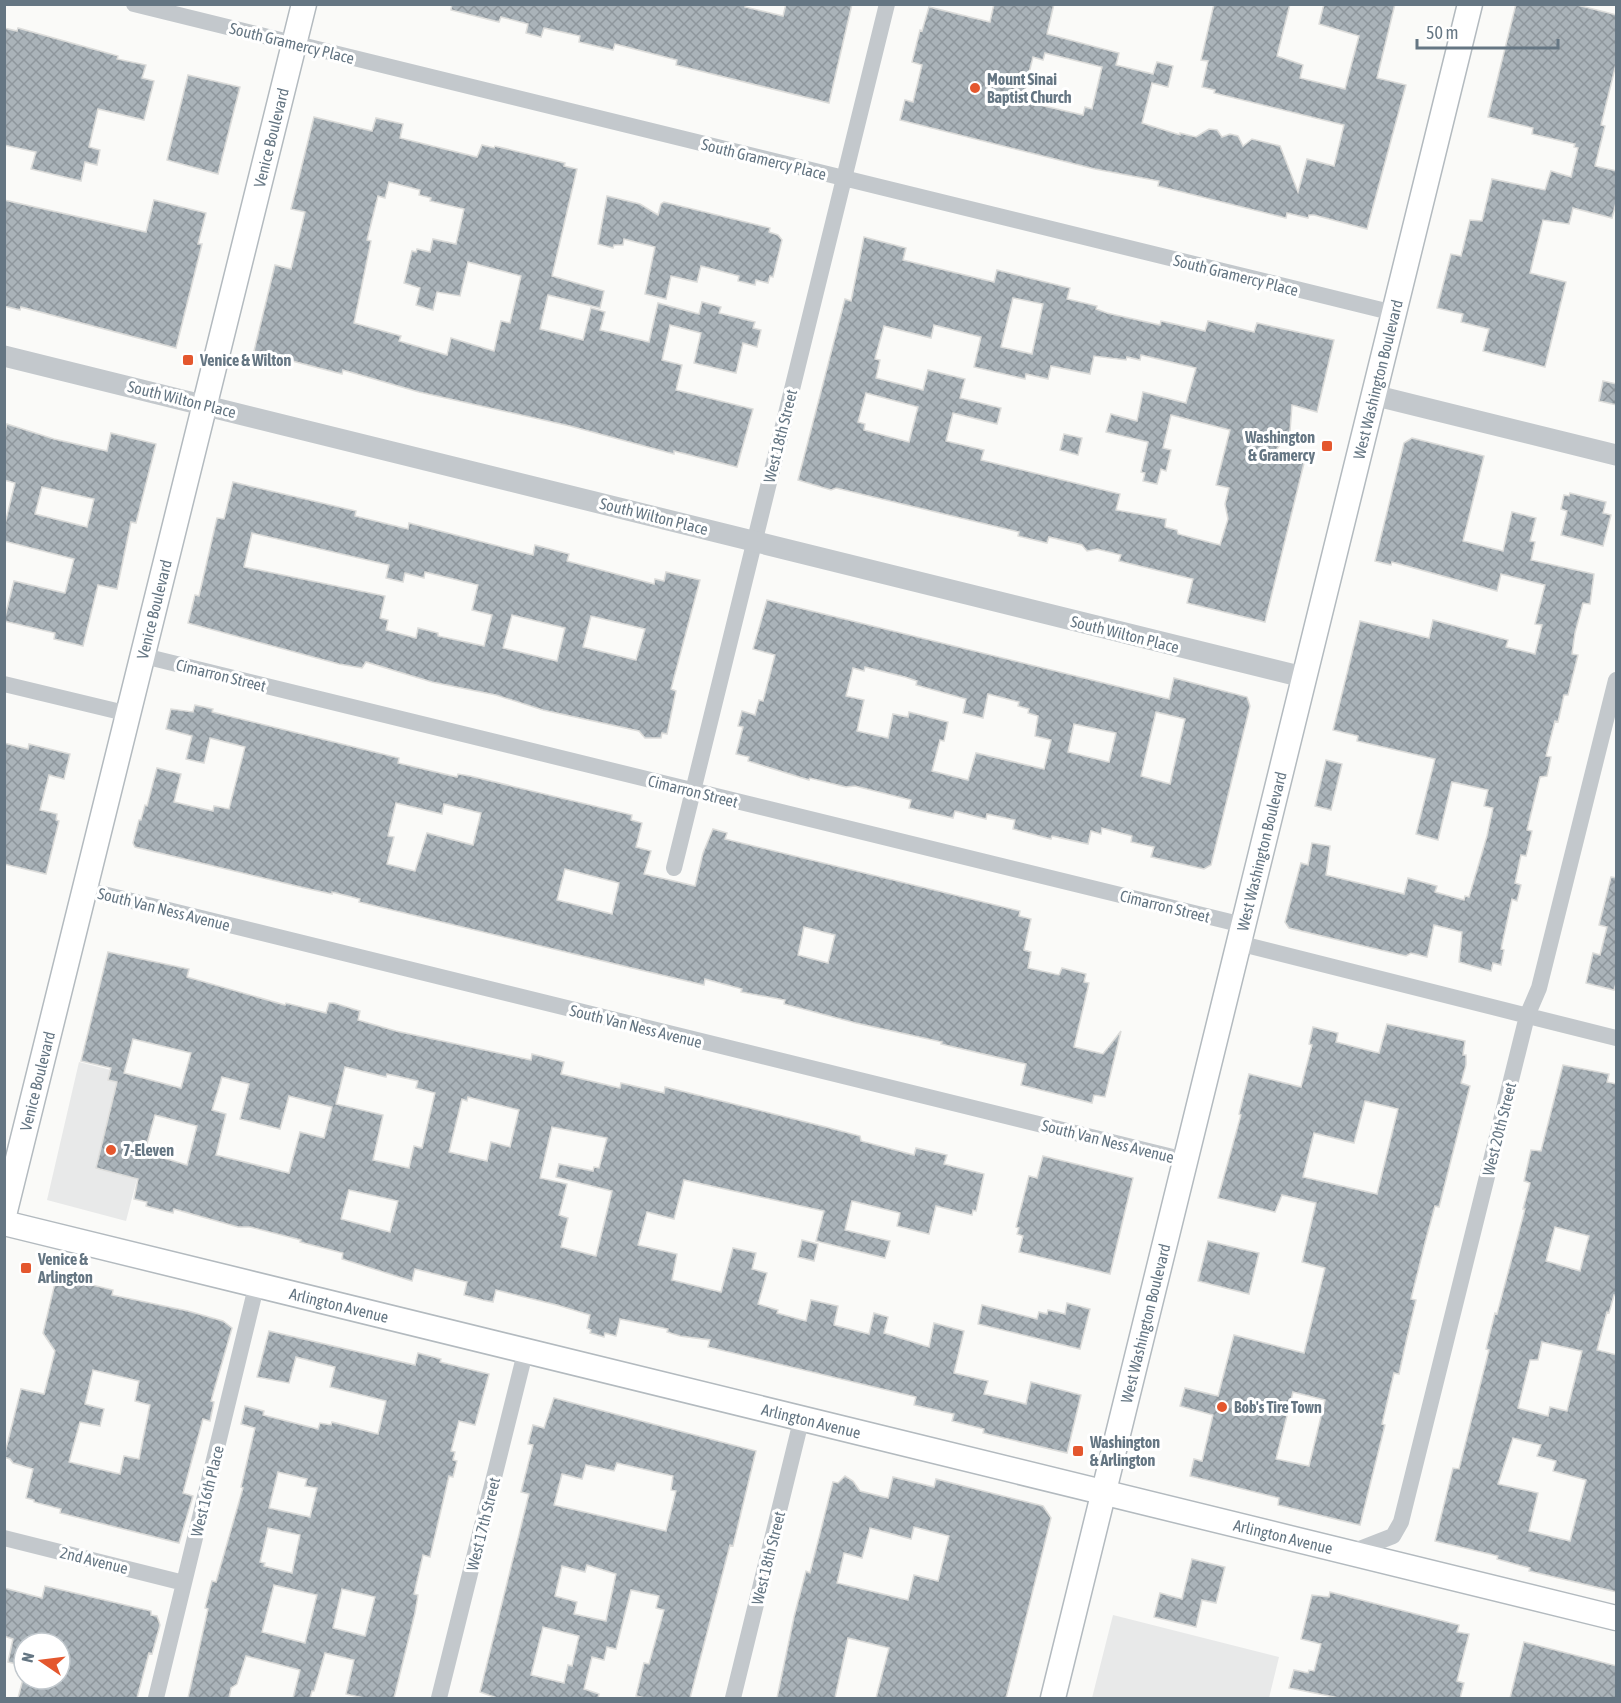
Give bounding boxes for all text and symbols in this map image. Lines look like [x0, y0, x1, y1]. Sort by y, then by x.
scale bar [1417, 12, 1558, 50]
street label: South Gramercy Place [228, 19, 356, 68]
text: 50 m [1426, 22, 1458, 43]
place label: Mount Sinai Baptist Church [987, 70, 1072, 106]
marker: Mount Sinai Baptist Church [968, 81, 982, 95]
street label: Venice Boulevard [250, 86, 292, 189]
street label: South Gramercy Place [700, 135, 828, 184]
street label: South Gramercy Place [1172, 251, 1300, 300]
street label: West Washington Boulevard [1349, 298, 1406, 461]
place label: Venice & Wilton [199, 351, 291, 369]
marker: Venice & Wilton [181, 353, 195, 367]
street label: South Wilton Place [126, 377, 238, 421]
street label: West 18th Street [760, 387, 800, 485]
place label: Washington & Gramercy [1244, 428, 1315, 464]
marker: Washington & Gramercy [1320, 439, 1334, 453]
street label: South Wilton Place [598, 494, 710, 538]
street label: Venice Boulevard [133, 558, 175, 661]
street label: South Wilton Place [1069, 612, 1181, 656]
street label: Cimarron Street [174, 655, 268, 695]
street label: West Washington Boulevard [1233, 770, 1290, 933]
street label: Cimarron Street [646, 771, 740, 811]
street label: South Van Ness Avenue [96, 884, 232, 934]
street label: Cimarron Street [1118, 886, 1212, 926]
street label: South Van Ness Avenue [568, 1001, 704, 1051]
street label: Venice Boulevard [16, 1029, 58, 1133]
street label: West 20th Street [1479, 1080, 1519, 1178]
street label: South Van Ness Avenue [1040, 1116, 1176, 1166]
place label: 7-Eleven [123, 1141, 174, 1159]
marker: 7-Eleven [104, 1143, 118, 1157]
street label: West Washington Boulevard [1117, 1242, 1174, 1405]
place label: Venice & Arlington [37, 1250, 93, 1286]
marker: Venice & Arlington [19, 1261, 33, 1275]
street label: Arlington Avenue [288, 1284, 390, 1326]
place label: Bob's Tire Town [1234, 1398, 1322, 1416]
street label: Arlington Avenue [760, 1400, 863, 1442]
marker: Bob's Tire Town [1215, 1400, 1229, 1414]
place label: Washington & Arlington [1089, 1433, 1160, 1469]
street label: West 16th Place [187, 1444, 227, 1538]
marker: Washington & Arlington [1071, 1444, 1085, 1458]
street label: West 17th Street [463, 1475, 503, 1573]
street label: West 18th Street [748, 1509, 788, 1607]
street label: Arlington Avenue [1232, 1516, 1335, 1557]
street label: 2nd Avenue [58, 1543, 130, 1577]
north arrow [12, 1631, 72, 1691]
text: N [18, 1651, 37, 1664]

